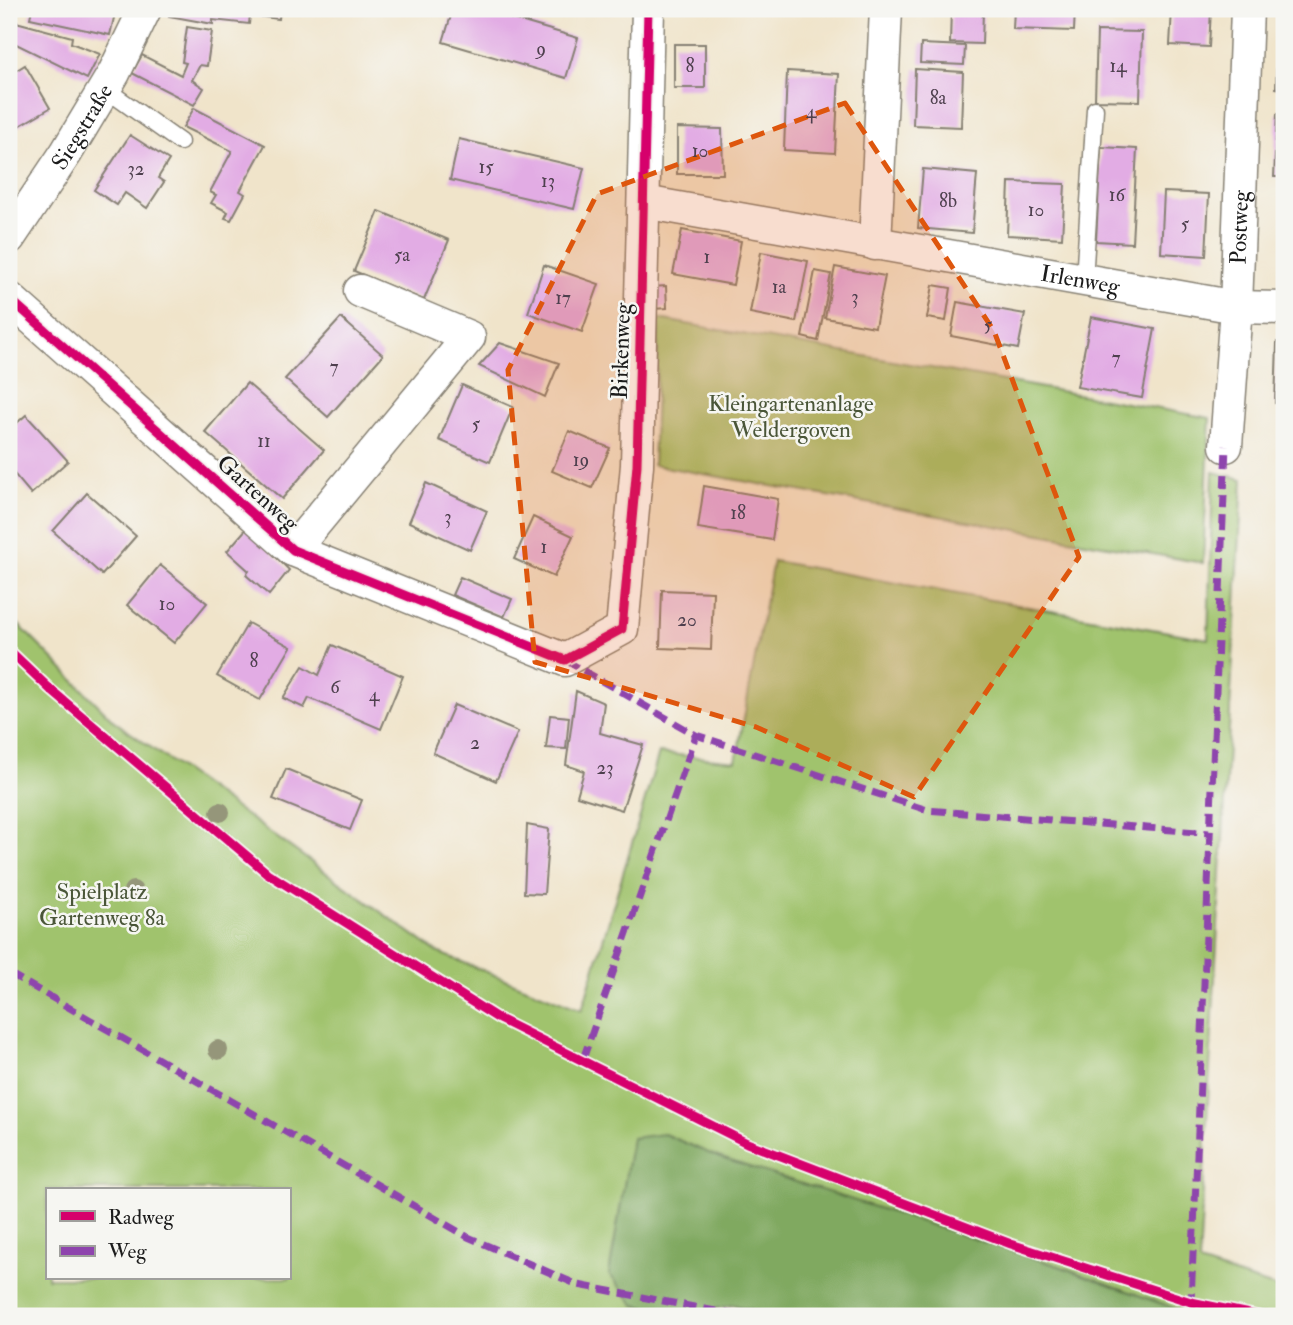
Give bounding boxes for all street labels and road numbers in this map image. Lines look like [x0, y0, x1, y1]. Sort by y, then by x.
street label: Siegstraße [45, 78, 119, 175]
street label: Postweg [1223, 189, 1255, 265]
street label: Irlenweg [1038, 258, 1123, 301]
street label: Birkenweg [605, 302, 637, 400]
street label: Gartenweg [211, 448, 306, 538]

